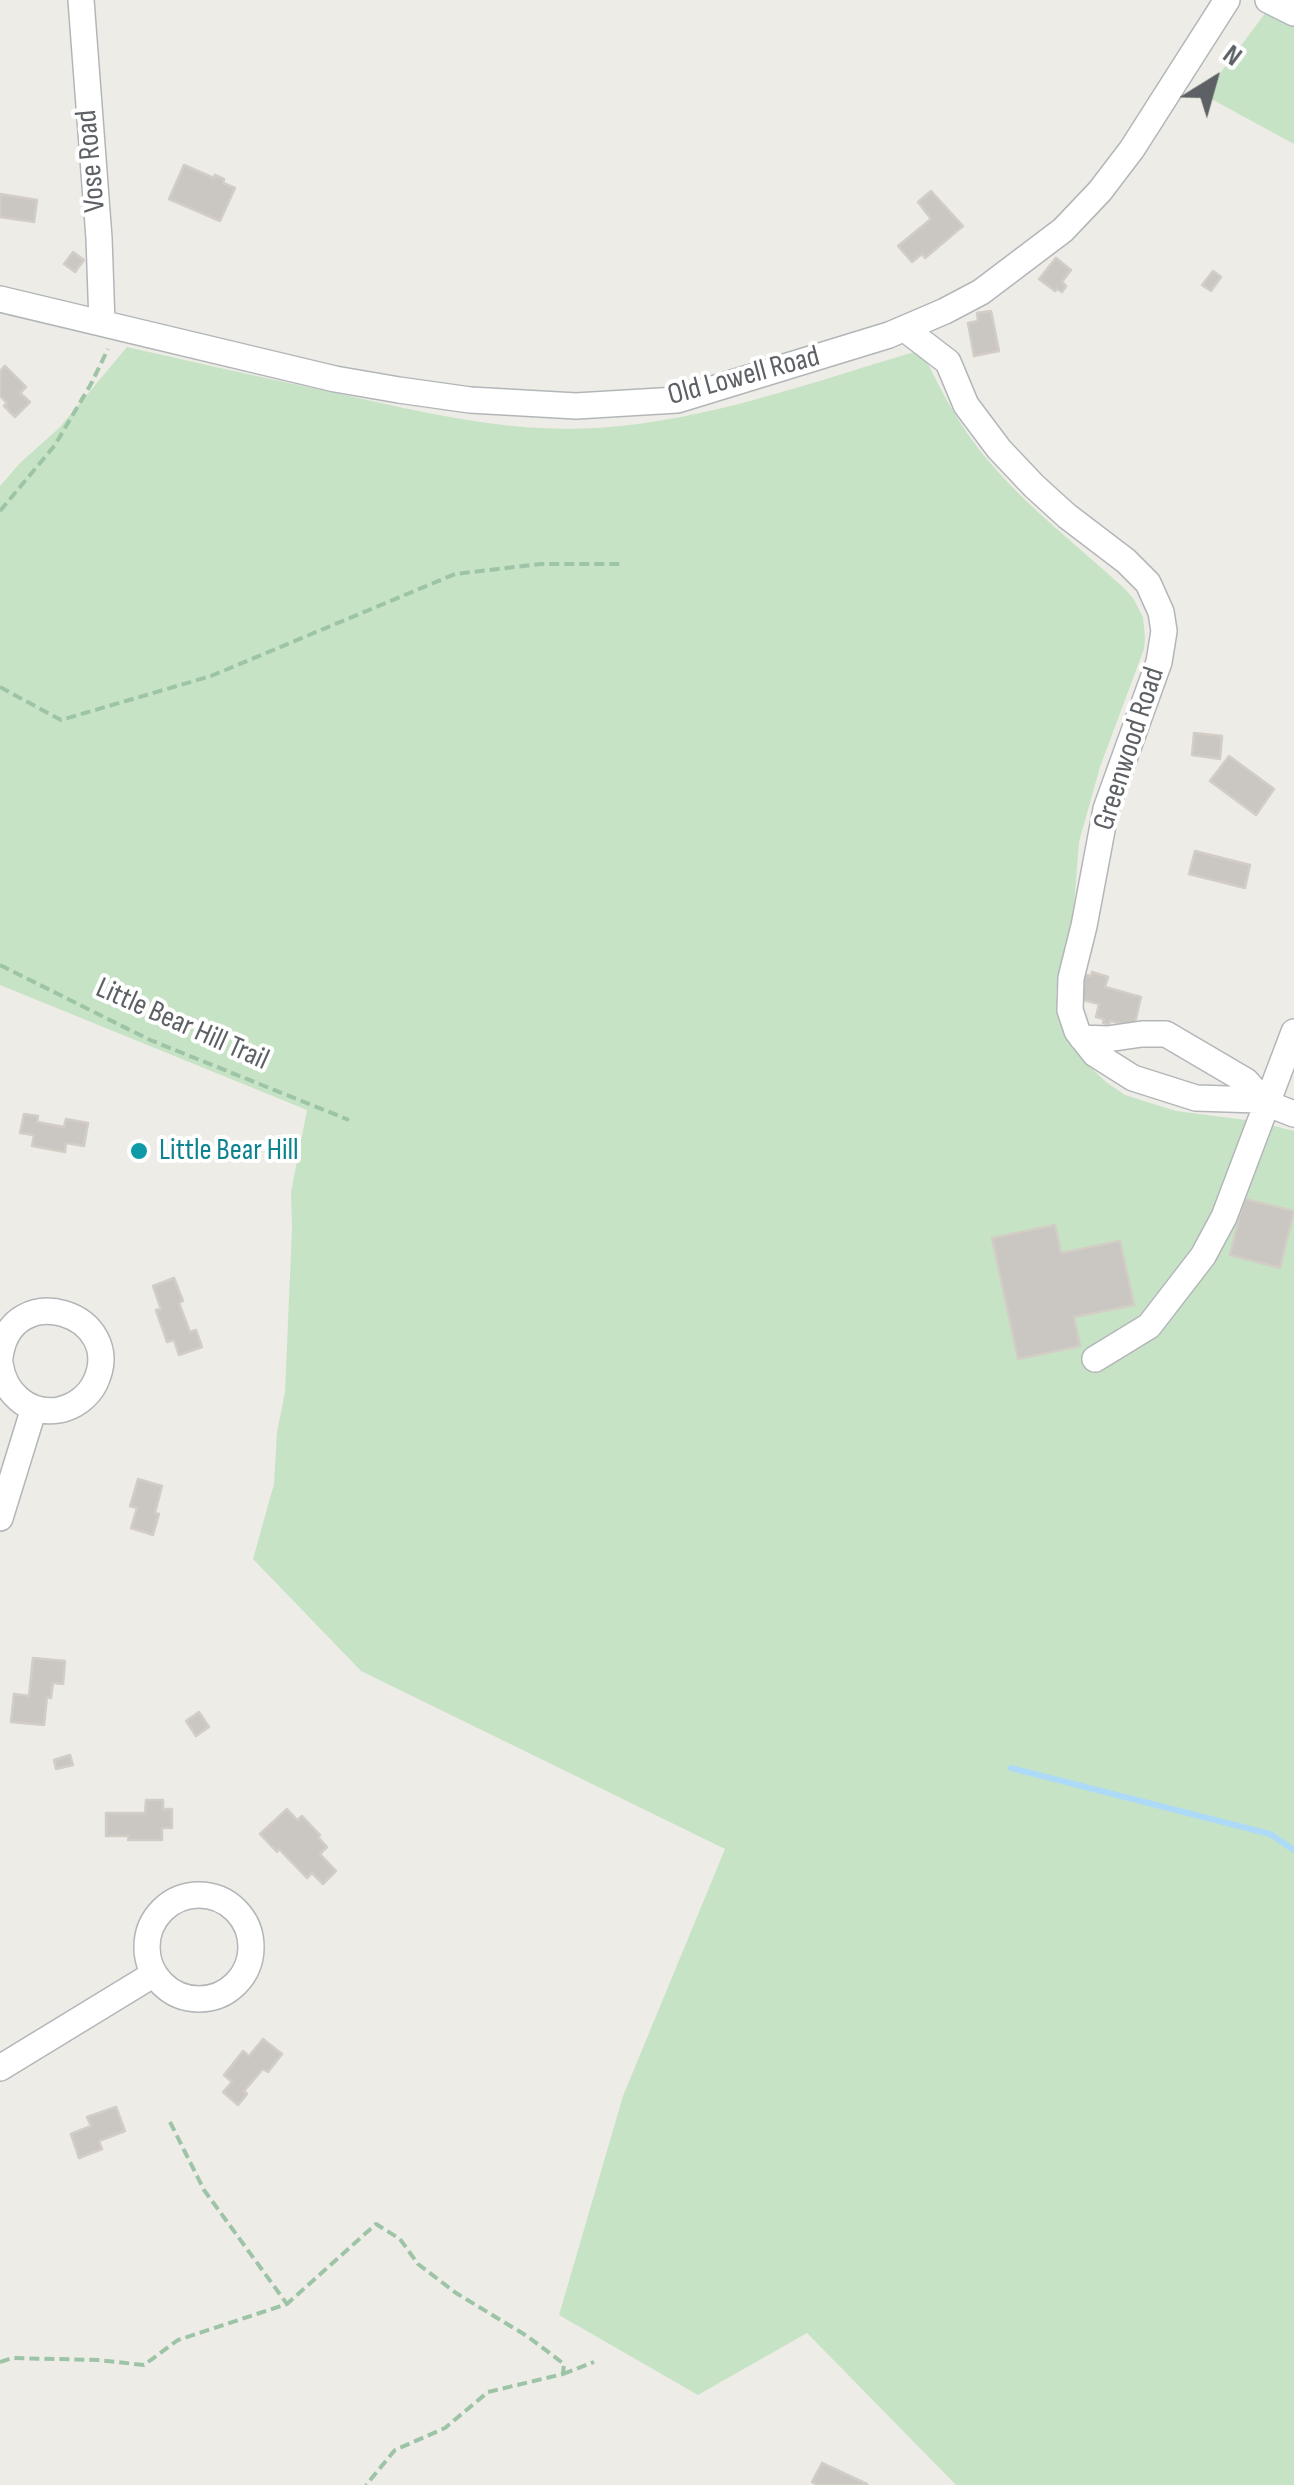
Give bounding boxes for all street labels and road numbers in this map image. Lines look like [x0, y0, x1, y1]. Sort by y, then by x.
street label: Vose Road [70, 108, 114, 214]
street label: Old Lowell Road [664, 339, 824, 415]
street label: Greenwood Road [1087, 663, 1173, 835]
street label: Little Bear Hill Trail [90, 971, 274, 1079]

